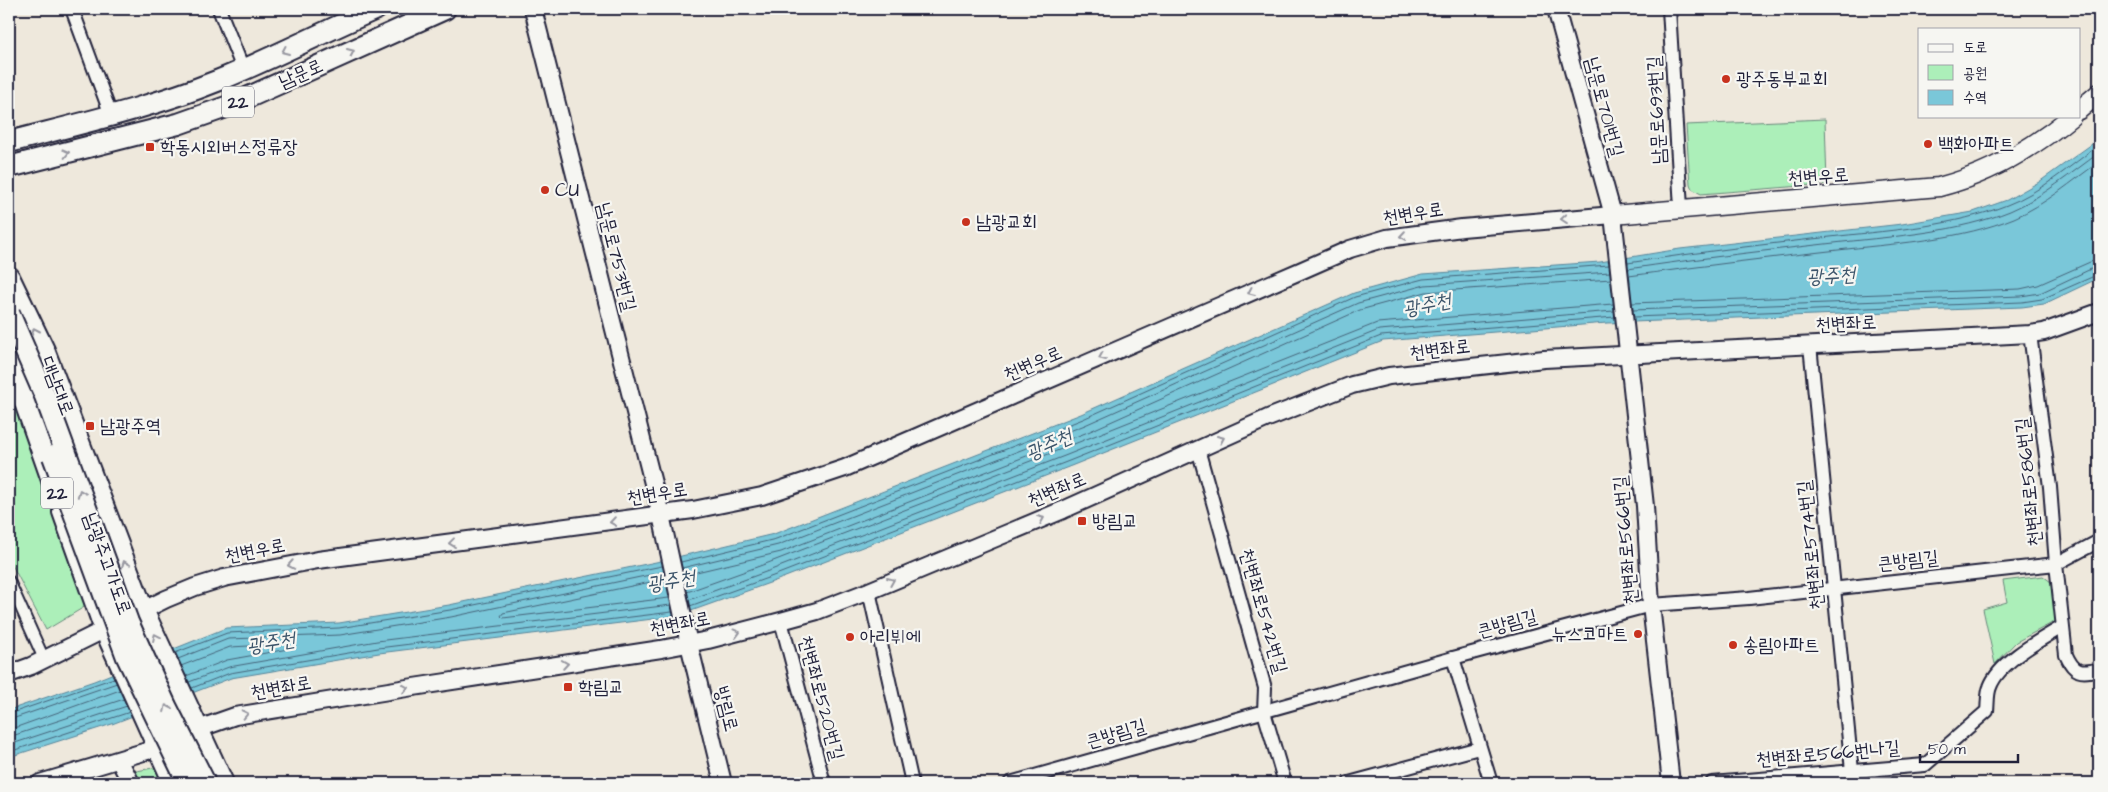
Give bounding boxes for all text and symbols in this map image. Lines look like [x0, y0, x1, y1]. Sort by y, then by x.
legend [1918, 28, 2080, 118]
text: 도로 [1963, 37, 1987, 58]
one-way arrow [281, 46, 289, 56]
one-way arrow [346, 47, 355, 58]
street label: 남문로 [275, 52, 327, 96]
street label: 남문로701번길 [1578, 54, 1630, 160]
street label: 남문로693번길 [1641, 55, 1673, 165]
text: 공원 [1963, 63, 1987, 84]
place label: 광주동부교회 [1736, 66, 1828, 93]
marker: 광주동부교회 [1720, 73, 1732, 85]
road number: 22 [222, 86, 254, 118]
text: 수역 [1963, 87, 1987, 108]
place label: 백화아파트 [1938, 131, 2014, 158]
place label: 학동시외버스정류장 [160, 134, 298, 161]
marker: 백화아파트 [1922, 138, 1934, 150]
marker: 학동시외버스정류장 [144, 141, 156, 153]
one-way arrow [62, 148, 70, 158]
street label: 천변우로 [1787, 161, 1849, 193]
place label: CU [555, 177, 579, 204]
marker: CU [539, 184, 551, 196]
street label: 천변우로 [1381, 196, 1445, 232]
street label: 남문로753번길 [589, 200, 643, 314]
place label: 남광교회 [976, 209, 1037, 236]
one-way arrow [1560, 214, 1568, 225]
marker: 남광교회 [960, 216, 972, 228]
one-way arrow [1398, 230, 1406, 241]
water label: 광주천 [1806, 261, 1858, 291]
one-way arrow [1247, 286, 1256, 297]
water label: 광주천 [1401, 286, 1455, 323]
street label: 천변좌로 [1815, 309, 1877, 339]
one-way arrow [31, 327, 42, 336]
street label: 천변좌로 [1408, 333, 1472, 367]
street label: 천변우로 [1000, 340, 1066, 388]
one-way arrow [1098, 351, 1107, 362]
street label: 대남대로 [33, 353, 81, 419]
place label: 남광주역 [100, 413, 161, 440]
street label: 천변좌로586번길 [2009, 416, 2049, 548]
marker: 남광주역 [84, 420, 96, 432]
water label: 광주천 [1021, 422, 1078, 468]
one-way arrow [1216, 434, 1225, 445]
street label: 천변좌로 [1024, 466, 1090, 514]
street label: 천변좌로566번길 [1607, 475, 1645, 605]
street label: 천변우로 [625, 476, 689, 512]
road number: 22 [41, 478, 73, 508]
street label: 천변좌로574번길 [1791, 479, 1831, 611]
one-way arrow [77, 489, 87, 497]
place label: 방림교 [1092, 508, 1138, 535]
street label: 남광주고가도로 [76, 509, 138, 619]
one-way arrow [1036, 515, 1045, 526]
marker: 방림교 [1076, 515, 1088, 527]
one-way arrow [609, 516, 617, 527]
street label: 천변우로 [222, 532, 288, 570]
one-way arrow [447, 537, 455, 548]
street label: 큰방림길 [1876, 544, 1940, 578]
street label: 천변좌로542번길 [1232, 545, 1294, 677]
one-way arrow [286, 559, 295, 569]
one-way arrow [121, 560, 132, 569]
water label: 광주천 [645, 563, 699, 599]
one-way arrow [886, 577, 894, 587]
street label: 큰방림길 [1474, 603, 1540, 645]
street label: 천변좌로 [647, 605, 713, 643]
place label: 뉴스코마트 [1552, 621, 1628, 648]
place label: 아리뷔에 [860, 624, 921, 651]
water label: 광주천 [245, 625, 299, 661]
one-way arrow [732, 628, 741, 639]
marker: 뉴스코마트 [1632, 628, 1644, 640]
marker: 아리뷔에 [844, 631, 856, 643]
place label: 송림아파트 [1743, 632, 1819, 659]
one-way arrow [151, 633, 162, 642]
street label: 천변좌로520번길 [791, 633, 851, 763]
marker: 송림아파트 [1727, 639, 1739, 651]
one-way arrow [561, 659, 570, 669]
street label: 천변좌로 [249, 669, 313, 707]
place label: 학림교 [578, 674, 624, 701]
marker: 학림교 [562, 681, 574, 693]
one-way arrow [401, 683, 409, 694]
street label: 방림로 [707, 683, 745, 735]
one-way arrow [163, 704, 173, 713]
one-way arrow [240, 710, 249, 720]
street label: 큰방림길 [1083, 713, 1149, 755]
scale bar [1920, 732, 2018, 764]
street label: 천변좌로566번나길 [1755, 734, 1901, 774]
text: 50 m [1928, 739, 1966, 760]

